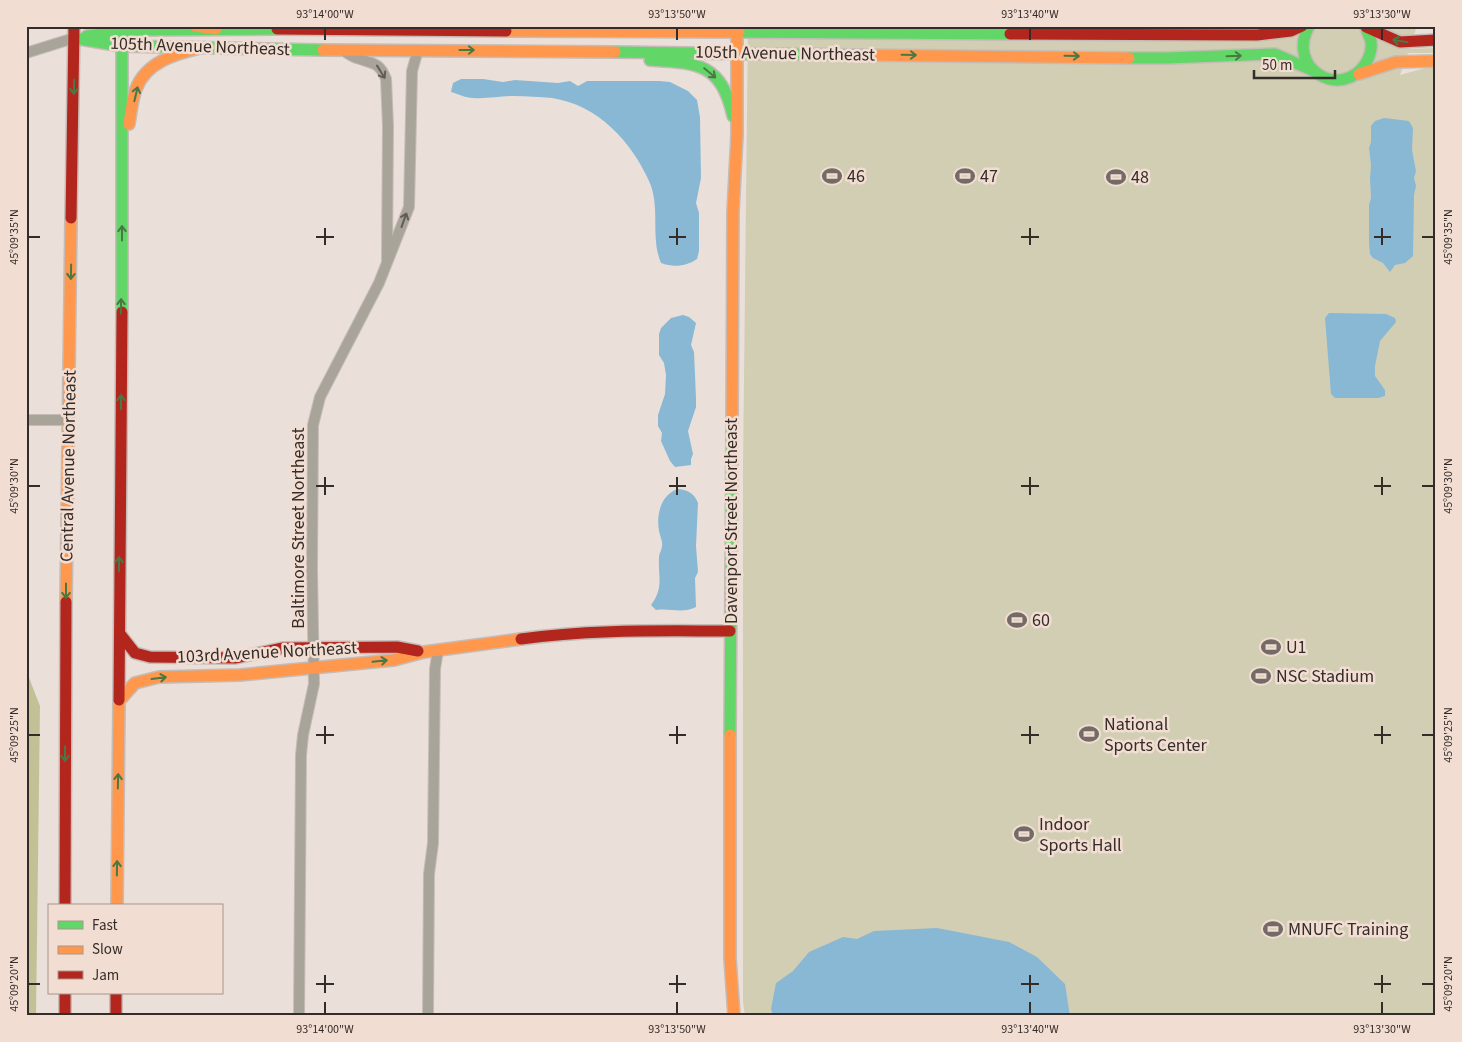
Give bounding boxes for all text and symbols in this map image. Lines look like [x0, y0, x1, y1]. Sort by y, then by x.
text: 93°14'00"W [296, 6, 354, 23]
text: 93°13'50"W [648, 6, 706, 23]
text: 93°13'40"W [1001, 6, 1059, 23]
text: 93°13'30"W [1353, 6, 1411, 23]
street label: 105th Avenue Northeast [110, 31, 290, 62]
one-way arrow [1392, 36, 1408, 46]
street label: 105th Avenue Northeast [695, 39, 875, 68]
one-way arrow [458, 45, 474, 55]
scale bar [1254, 48, 1336, 80]
one-way arrow [901, 50, 917, 59]
one-way arrow [1226, 51, 1242, 61]
one-way arrow [1063, 52, 1079, 61]
text: 50 m [1262, 55, 1292, 76]
one-way arrow [377, 65, 387, 79]
one-way arrow [703, 68, 716, 79]
one-way arrow [69, 78, 78, 94]
one-way arrow [132, 87, 141, 103]
place label: 46 [847, 164, 865, 189]
place label: 47 [980, 164, 998, 189]
sports icon: 46 [821, 165, 843, 187]
sports icon: 47 [954, 165, 976, 187]
place label: 48 [1131, 165, 1149, 190]
sports icon: 48 [1105, 166, 1127, 188]
text: 45°09'35"N [6, 209, 23, 265]
text: 45°09'35"N [1440, 209, 1457, 265]
one-way arrow [400, 213, 409, 228]
one-way arrow [117, 225, 127, 242]
one-way arrow [66, 263, 76, 279]
one-way arrow [116, 298, 126, 314]
street label: Central Avenue Northeast [54, 370, 83, 562]
one-way arrow [116, 394, 126, 410]
street label: Davenport Street Northeast [719, 418, 744, 624]
street label: Baltimore Street Northeast [286, 427, 311, 629]
text: 45°09'30"N [6, 458, 23, 514]
text: 45°09'30"N [1440, 458, 1457, 514]
one-way arrow [115, 557, 124, 573]
one-way arrow [61, 582, 71, 599]
place label: 60 [1032, 608, 1050, 633]
sports icon: 60 [1006, 609, 1028, 631]
street label: 103rd Avenue Northeast [176, 635, 358, 670]
place label: U1 [1286, 635, 1307, 660]
sports icon: U1 [1260, 636, 1282, 658]
one-way arrow [372, 656, 388, 666]
place label: NSC Stadium [1276, 664, 1374, 689]
sports icon: NSC Stadium [1250, 665, 1272, 687]
one-way arrow [151, 673, 167, 683]
text: 45°09'25"N [6, 707, 23, 763]
text: 45°09'25"N [1440, 707, 1457, 763]
place label: National Sports Center [1104, 712, 1207, 758]
sports icon: National Sports Center [1078, 723, 1100, 745]
one-way arrow [60, 745, 70, 761]
one-way arrow [113, 773, 123, 789]
place label: Indoor Sports Hall [1039, 812, 1122, 858]
sports icon: Indoor Sports Hall [1013, 823, 1035, 845]
one-way arrow [112, 860, 122, 876]
legend [48, 904, 222, 994]
text: Fast [92, 915, 118, 936]
place label: MNUFC Training [1288, 917, 1408, 942]
sports icon: MNUFC Training [1262, 918, 1284, 940]
text: Slow [92, 939, 123, 960]
text: 45°09'20"N [6, 956, 23, 1012]
text: 45°09'20"N [1440, 956, 1457, 1012]
text: Jam [92, 965, 119, 986]
text: 93°14'00"W [296, 1021, 354, 1038]
text: 93°13'50"W [648, 1021, 706, 1038]
text: 93°13'40"W [1001, 1021, 1059, 1038]
text: 93°13'30"W [1353, 1021, 1411, 1038]

